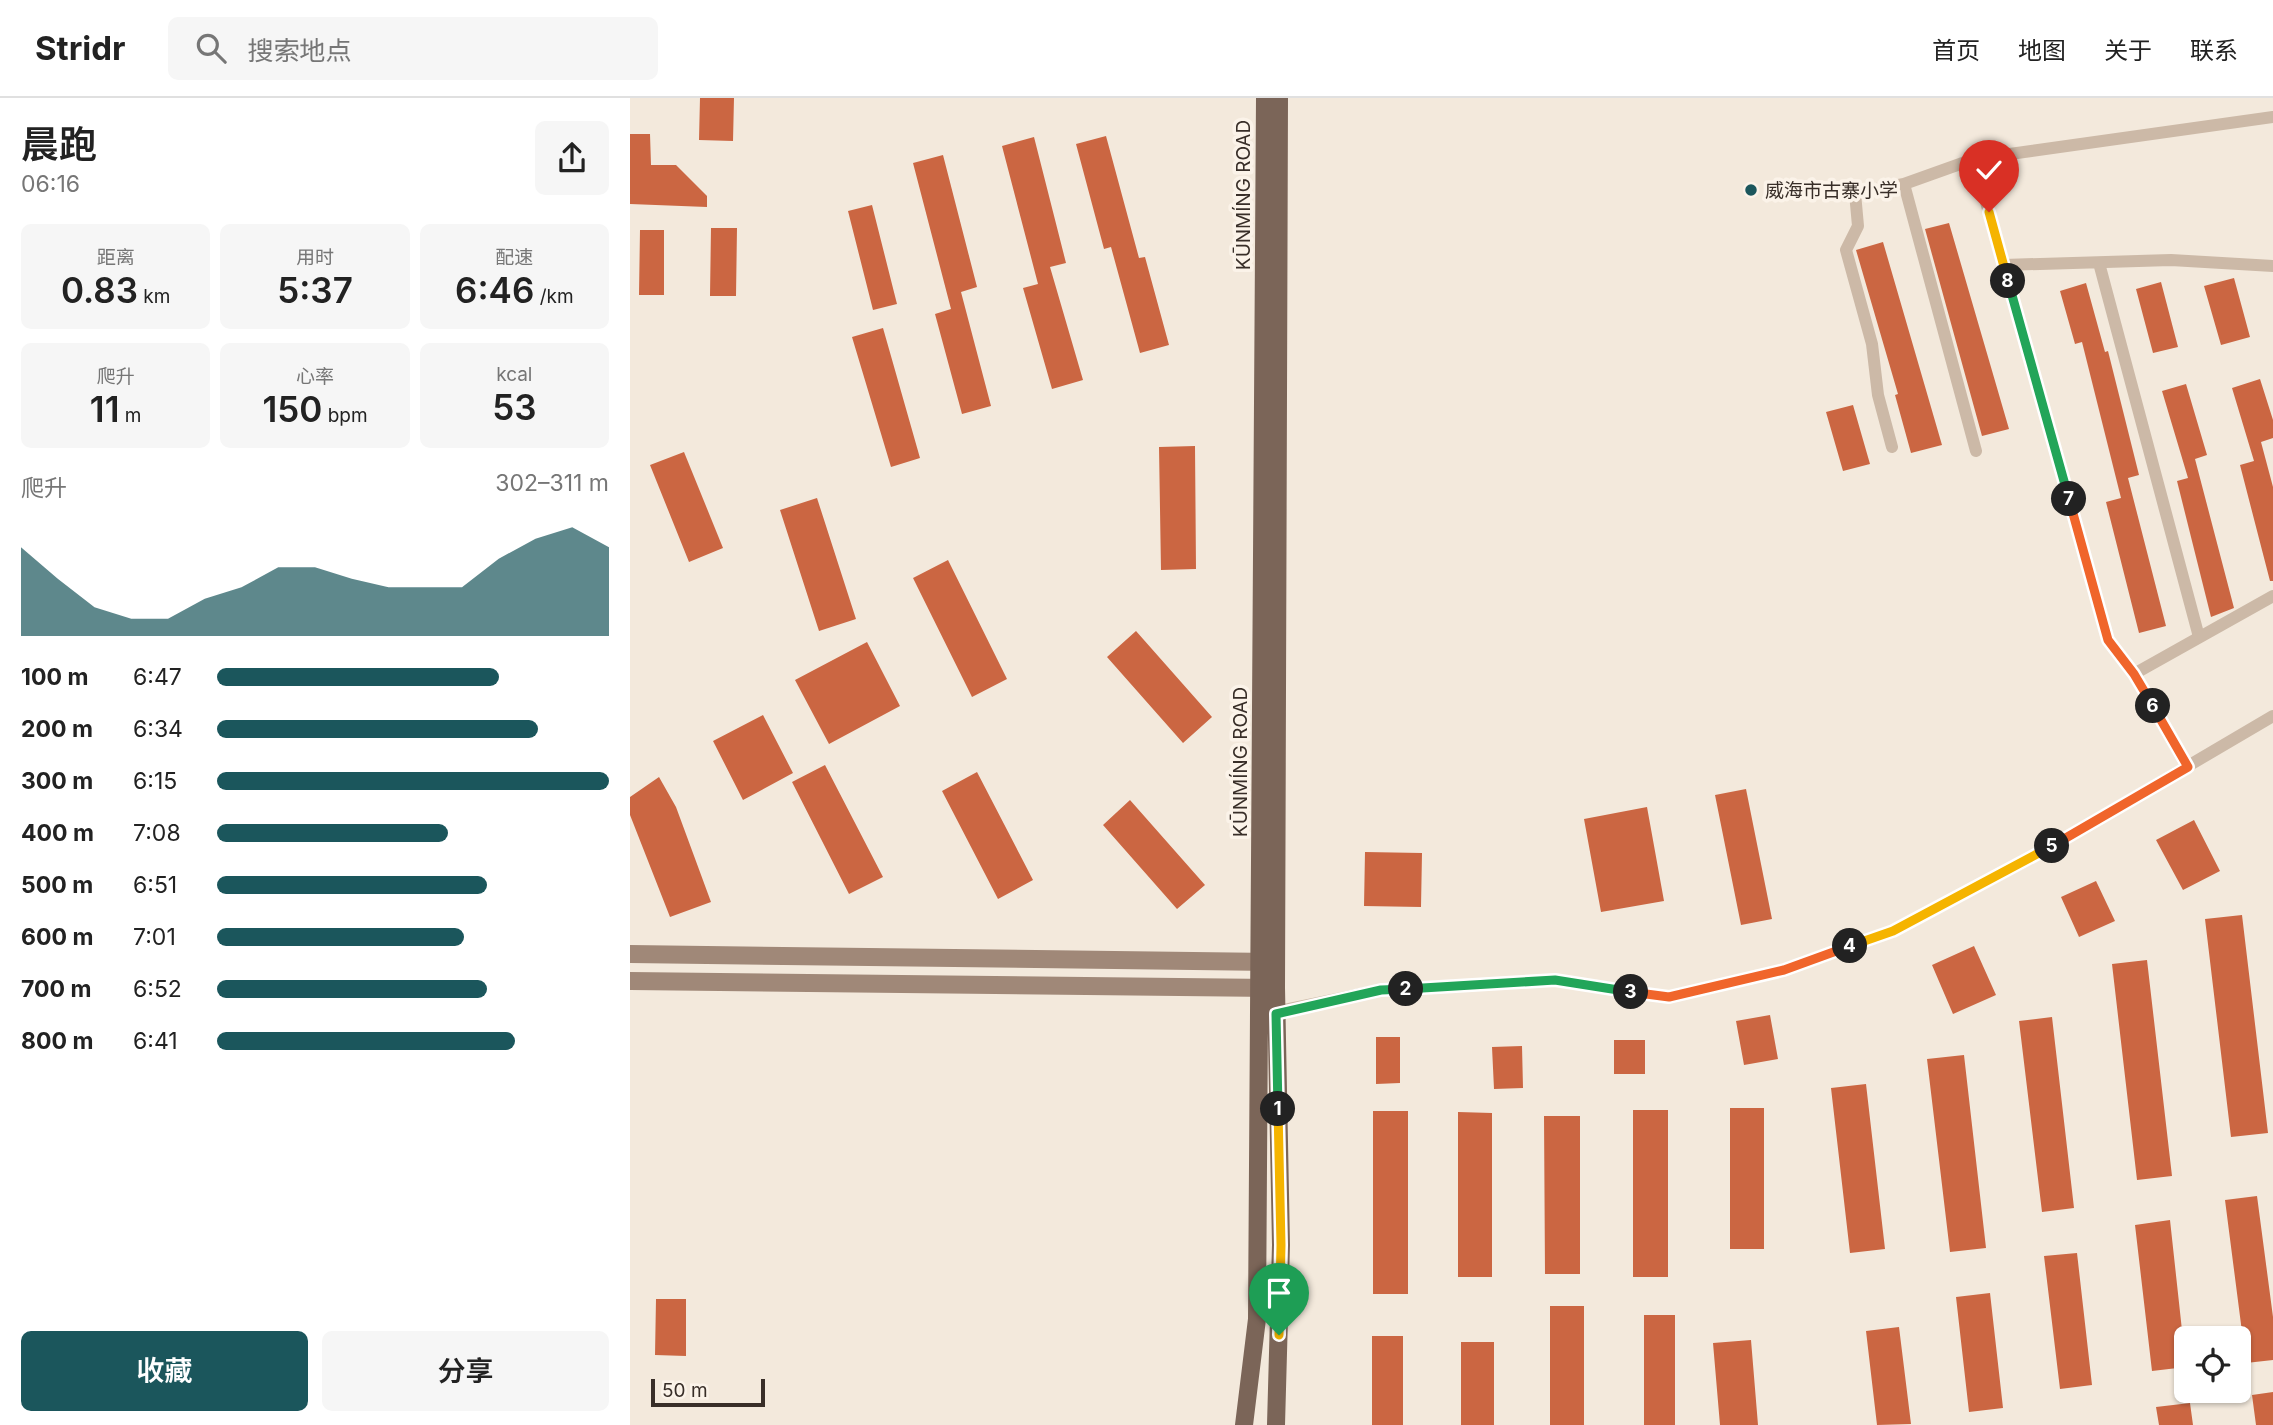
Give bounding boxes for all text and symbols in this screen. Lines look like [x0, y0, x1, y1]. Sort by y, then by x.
search box [168, 17, 658, 80]
text: Stridr [35, 28, 126, 68]
icon: search [192, 29, 230, 67]
text: 搜索地点 [248, 35, 352, 66]
text: 首页 [1932, 36, 1980, 65]
text: 地图 [2018, 36, 2066, 65]
text: 关于 [2104, 36, 2152, 65]
text: 联系 [2190, 36, 2238, 65]
street label: KŪNMÍNG ROAD [1231, 120, 1255, 270]
text: 晨跑 [21, 121, 97, 167]
button: share [535, 121, 609, 195]
pin [1959, 140, 2019, 212]
icon: check [1970, 151, 2008, 189]
text: 06:16 [21, 170, 80, 198]
place label: 威海市古寨小学 [1765, 179, 1898, 202]
marker: 威海市古寨小学 [1743, 182, 1759, 198]
text: 距离 [97, 246, 135, 269]
text: 用时 [296, 246, 334, 269]
text: 配速 [495, 246, 533, 269]
pin: 8 [1990, 264, 2026, 298]
text: 0.83 [61, 269, 138, 311]
text: 5:37 [277, 269, 353, 311]
text: 6:46 [455, 269, 534, 311]
text: 8 [2001, 269, 2014, 292]
text: km [138, 285, 170, 308]
text: /km [534, 285, 574, 308]
text: kcal [496, 363, 532, 386]
text: 爬升 [97, 365, 135, 388]
text: 心率 [296, 365, 334, 388]
text: 53 [492, 386, 536, 428]
text: 11 [90, 388, 119, 430]
text: 150 [262, 388, 322, 430]
text: m [119, 404, 141, 427]
text: bpm [322, 404, 368, 427]
text: 302–311 m [495, 469, 609, 497]
text: 爬升 [21, 474, 67, 502]
pin: 7 [2052, 482, 2086, 516]
text: 7 [2063, 487, 2074, 510]
text: 100 m [21, 663, 88, 691]
text: 6:47 [133, 663, 182, 691]
street label: KŪNMÍNG ROAD [1228, 687, 1252, 837]
pin: 6 [2136, 688, 2170, 724]
text: 6 [2146, 694, 2159, 717]
text: 200 m [21, 715, 93, 743]
text: 6:34 [133, 715, 183, 743]
text: 300 m [21, 767, 93, 795]
text: 6:15 [133, 767, 177, 795]
text: 400 m [21, 819, 94, 847]
text: 7:08 [133, 819, 181, 847]
pin: 5 [2034, 828, 2070, 864]
text: 5 [2045, 834, 2058, 857]
text: 500 m [21, 871, 93, 899]
text: 6:51 [133, 871, 177, 899]
text: 600 m [21, 923, 93, 951]
text: 7:01 [133, 923, 176, 951]
pin: 4 [1832, 928, 1868, 964]
text: 4 [1843, 934, 1856, 957]
pin: 2 [1388, 972, 1424, 1006]
pin: 3 [1614, 974, 1648, 1010]
text: 700 m [21, 975, 91, 1003]
text: 6:52 [133, 975, 182, 1003]
text: 2 [1400, 977, 1411, 1000]
text: 3 [1624, 980, 1637, 1003]
text: 800 m [21, 1027, 93, 1055]
text: 6:41 [133, 1027, 178, 1055]
pin: 1 [1260, 1091, 1296, 1126]
text: 1 [1273, 1097, 1282, 1120]
pin [1249, 1263, 1309, 1335]
icon: arrive [1260, 1274, 1298, 1312]
map controls [2174, 1326, 2251, 1403]
button: locate [2174, 1326, 2251, 1403]
button: 收藏 [21, 1331, 308, 1411]
button: 分享 [322, 1331, 609, 1411]
scale bar [651, 1376, 765, 1408]
text: 50 m [662, 1379, 708, 1402]

